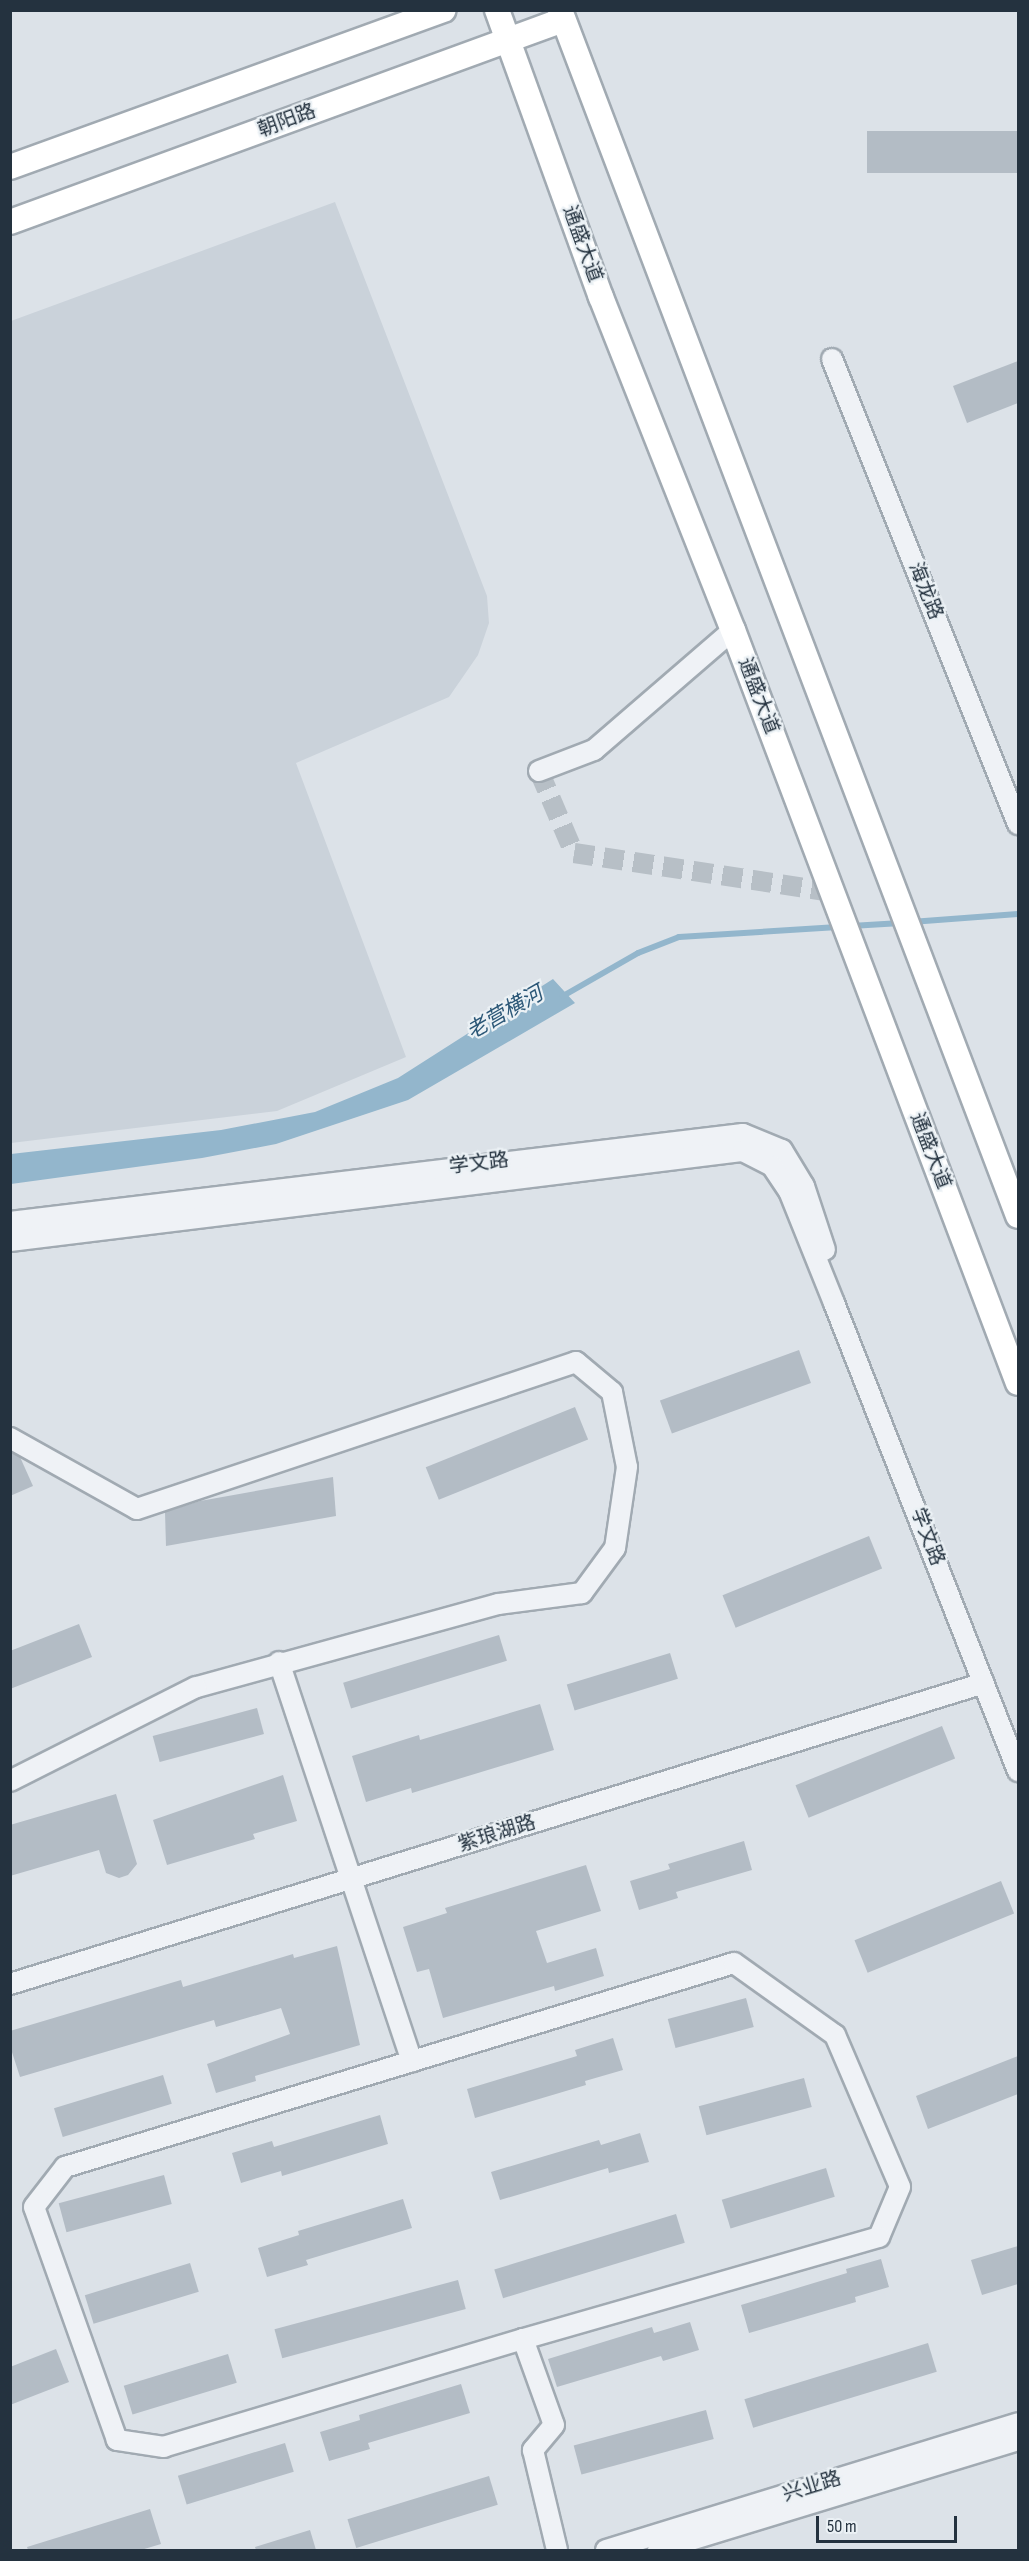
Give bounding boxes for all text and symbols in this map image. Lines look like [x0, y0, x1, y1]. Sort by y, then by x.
street label: 朝阳路 [255, 99, 319, 143]
street label: 通盛大道 [557, 202, 607, 286]
street label: 海龙路 [903, 559, 947, 623]
street label: 通盛大道 [732, 654, 784, 738]
water label: 老营横河 [462, 981, 548, 1045]
street label: 通盛大道 [904, 1109, 956, 1193]
street label: 学文路 [448, 1148, 510, 1180]
street label: 学文路 [905, 1505, 949, 1569]
street label: 紫琅湖路 [455, 1811, 539, 1857]
street label: 兴业路 [780, 2467, 844, 2507]
scale bar [819, 2504, 960, 2542]
text: 50 m [827, 2516, 857, 2537]

